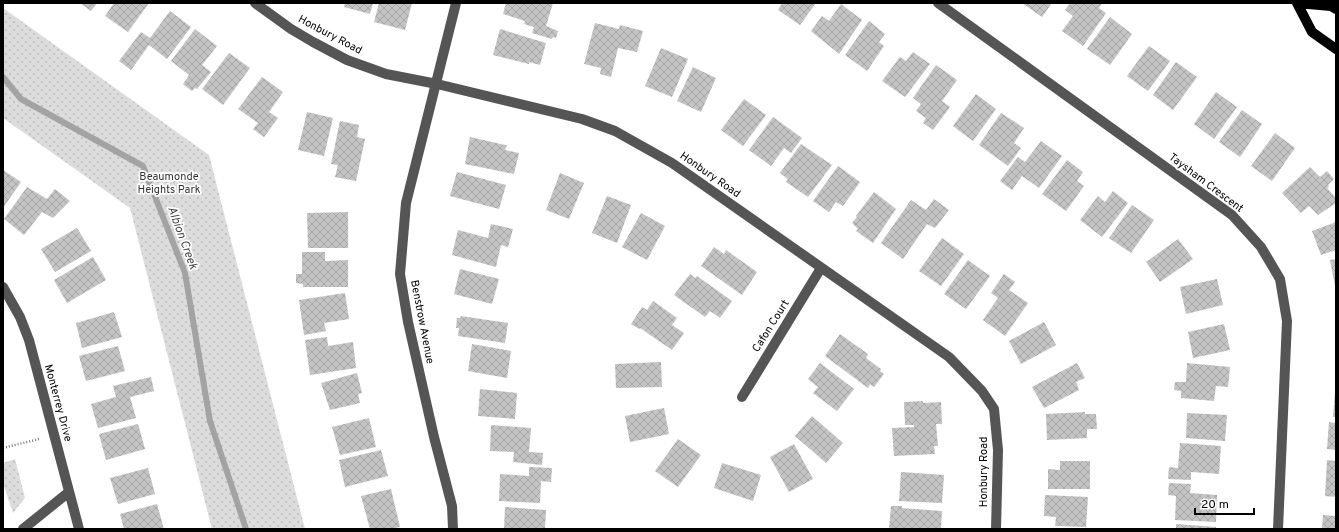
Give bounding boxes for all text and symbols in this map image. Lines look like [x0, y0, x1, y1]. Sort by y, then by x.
street label: Honbury Road [296, 12, 364, 58]
street label: Honbury Road [677, 149, 743, 201]
street label: Taysham Crescent [1166, 150, 1246, 216]
park label: Beaumonde Heights Park [137, 170, 201, 197]
water label: Albion Creek [163, 204, 201, 273]
street label: Benstrow Avenue [407, 279, 437, 365]
street label: Cafon Court [749, 297, 793, 355]
street label: Monterrey Drive [41, 363, 75, 443]
street label: Honbury Road [977, 437, 991, 507]
scale bar [1195, 490, 1254, 516]
text: 20 m [1201, 497, 1229, 513]

